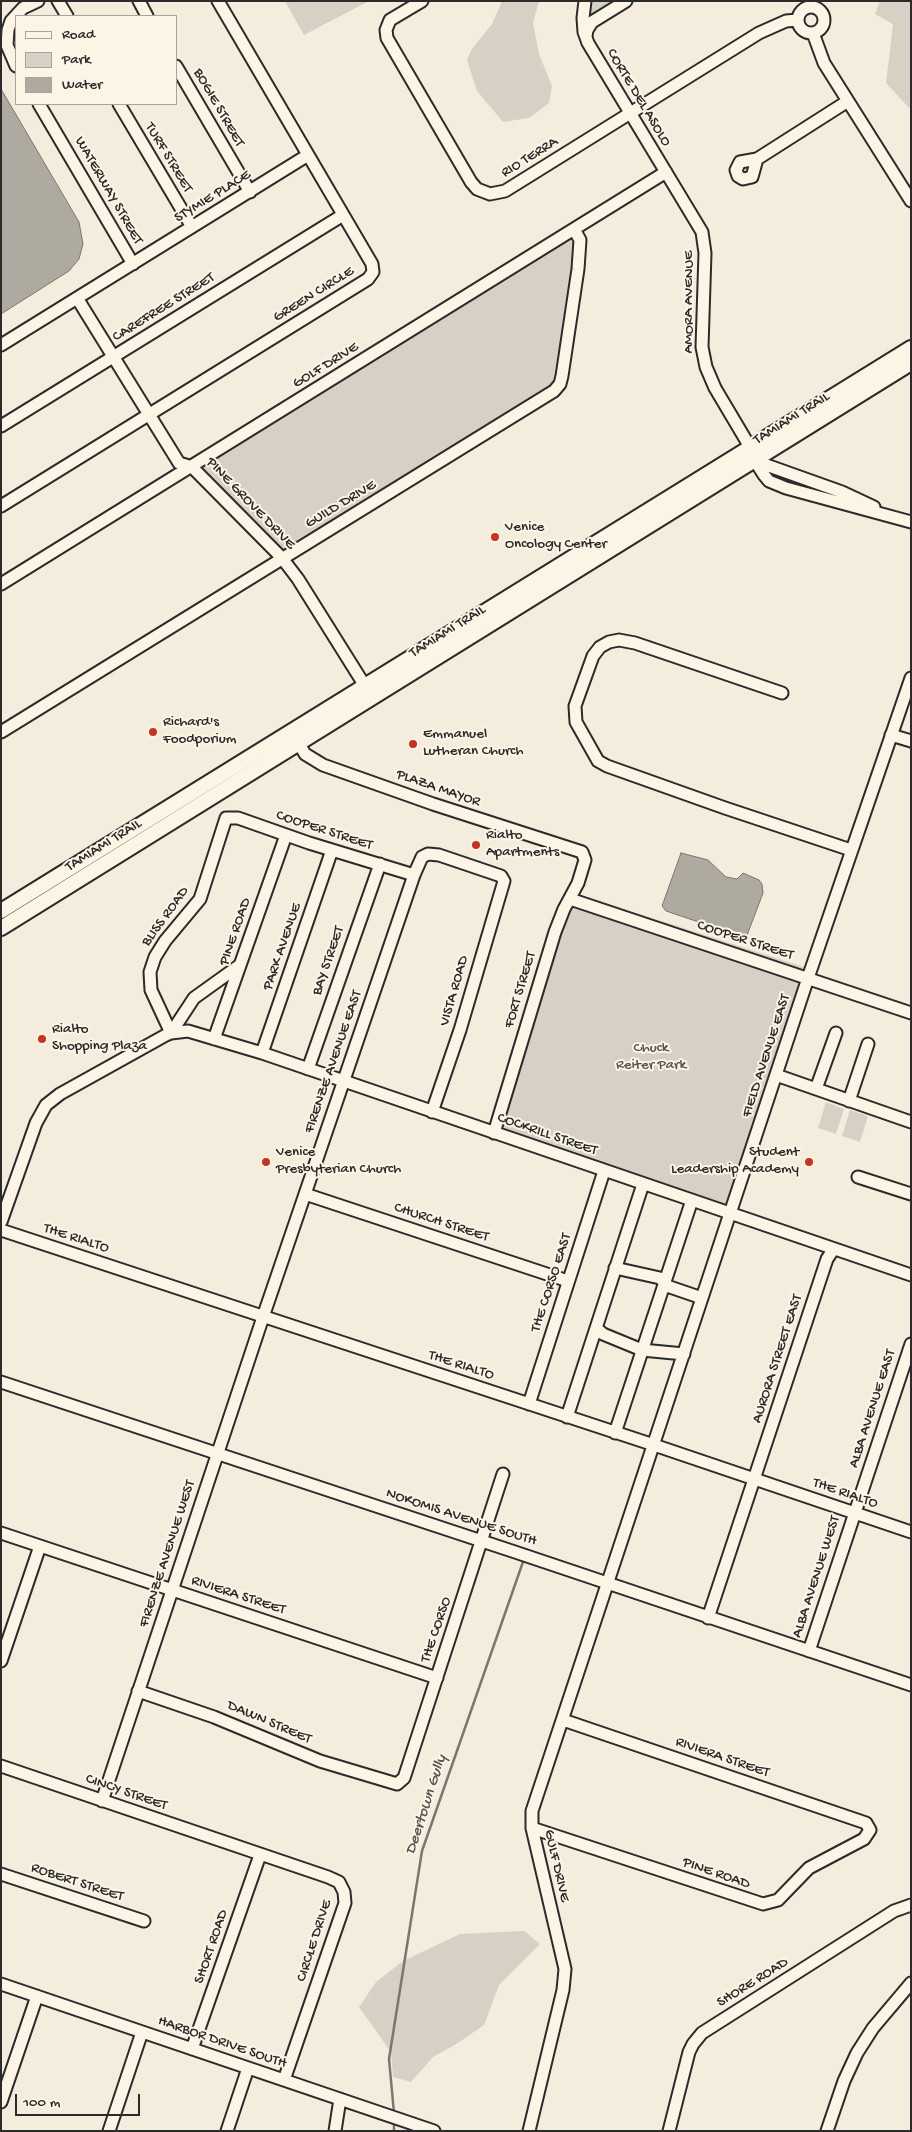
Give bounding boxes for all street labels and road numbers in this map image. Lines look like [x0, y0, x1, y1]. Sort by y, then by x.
street label: CORTE DEL ASOLO [602, 46, 674, 150]
street label: BOGIE STREET [188, 66, 248, 150]
street label: TURF STREET [140, 120, 196, 196]
street label: RIO TERRA [498, 133, 562, 183]
street label: WATERWAY STREET [70, 134, 146, 248]
street label: STYMIE PLACE [171, 166, 255, 228]
street label: AMORA AVENUE [681, 251, 699, 353]
street label: GREEN CIRCLE [270, 263, 358, 327]
street label: CAREFREE STREET [110, 269, 218, 347]
street label: GOLF DRIVE [290, 339, 362, 393]
street label: TAMIAMI TRAIL [751, 388, 833, 450]
street label: PINE GROVE DRIVE [201, 454, 299, 554]
street label: GUILD DRIVE [302, 477, 380, 533]
street label: TAMIAMI TRAIL [407, 601, 489, 663]
street label: PLAZA MAYOR [394, 766, 482, 812]
street label: COOPER STREET [274, 807, 374, 855]
street label: TAMIAMI TRAIL [63, 815, 145, 877]
street label: BLISS ROAD [138, 883, 194, 951]
street label: PINE ROAD [216, 896, 256, 968]
street label: PARK AVENUE [260, 901, 306, 993]
street label: COOPER STREET [695, 917, 795, 965]
street label: BAY STREET [309, 924, 349, 998]
street label: FORT STREET [501, 950, 541, 1030]
street label: VISTA ROAD [436, 954, 474, 1028]
street label: FIRENZE AVENUE EAST [301, 988, 367, 1136]
street label: FIELD AVENUE EAST [739, 992, 795, 1120]
street label: COCKRILL STREET [495, 1109, 599, 1161]
street label: CHURCH STREET [391, 1199, 491, 1247]
street label: THE RIALTO [41, 1220, 111, 1258]
street label: THE CORSO EAST [528, 1231, 576, 1335]
street label: AURORA STREET EAST [749, 1292, 807, 1426]
street label: THE RIALTO [426, 1347, 496, 1385]
street label: ALBA AVENUE EAST [845, 1348, 901, 1470]
street label: THE RIALTO [810, 1474, 880, 1514]
street label: FIRENZE AVENUE WEST [136, 1478, 200, 1630]
street label: NOKOMIS AVENUE SOUTH [383, 1485, 539, 1551]
street label: ALBA AVENUE WEST [789, 1514, 845, 1640]
street label: RIVIERA STREET [189, 1572, 287, 1620]
street label: THE CORSO [417, 1595, 457, 1665]
street label: DAWN STREET [224, 1697, 314, 1749]
street label: RIVIERA STREET [673, 1734, 771, 1782]
street label: CINCY STREET [83, 1771, 169, 1815]
street label: GULF DRIVE [539, 1828, 573, 1904]
street label: PINE ROAD [680, 1854, 752, 1894]
street label: ROBERT STREET [29, 1860, 125, 1906]
street label: CIRCLE DRIVE [293, 1898, 337, 1984]
street label: SHORT ROAD [191, 1908, 233, 1986]
street label: SHORE ROAD [714, 1954, 792, 2012]
street label: HARBOR DRIVE SOUTH [155, 2013, 289, 2073]

